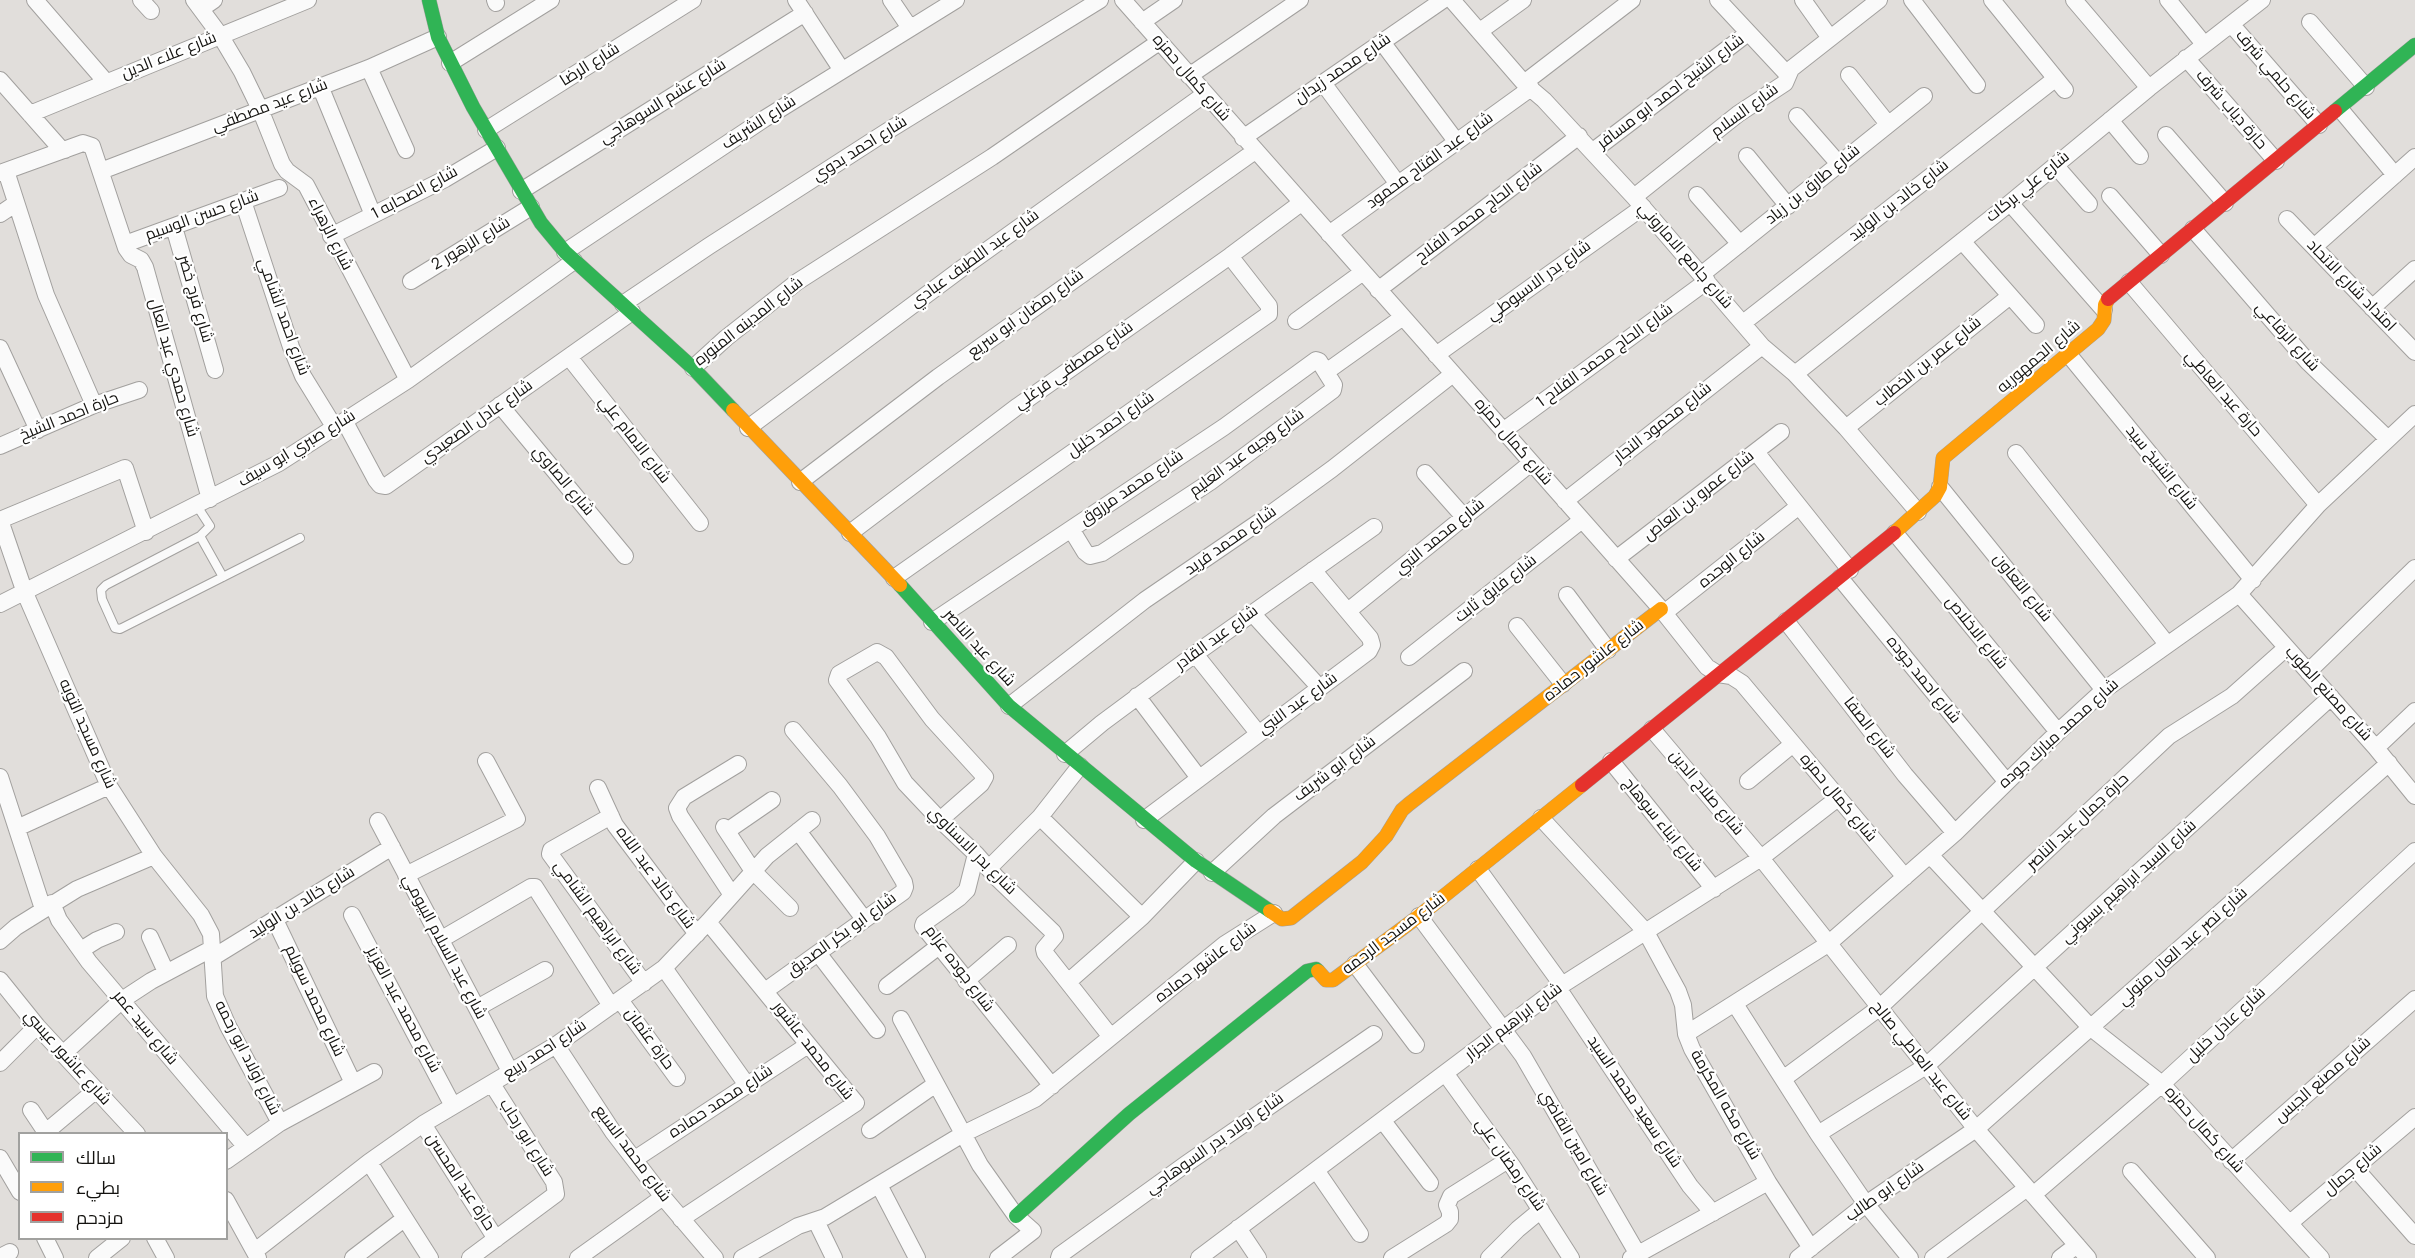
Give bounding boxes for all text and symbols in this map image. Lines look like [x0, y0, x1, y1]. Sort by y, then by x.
street label: شارع حلمي شرف [2231, 26, 2319, 124]
street label: شارع علاء الدين [119, 28, 219, 84]
street label: شارع كمال حمزه [1148, 30, 1234, 126]
street label: شارع محمد زيدان [1291, 30, 1395, 108]
street label: شارع الشيخ احمد ابو مسافر [1594, 31, 1748, 153]
street label: شارع الرضا [557, 39, 623, 91]
street label: شارع عشم السوهاجي [596, 55, 730, 149]
street label: حارة دياب شرف [2191, 66, 2271, 154]
street label: شارع عيد مصطفي [209, 75, 331, 137]
street label: شارع السلام [1708, 80, 1782, 142]
street label: شارع الشريف [718, 92, 800, 154]
street label: شارع عبد الفتاح محمود [1363, 109, 1497, 213]
street label: شارع احمد بدوي [809, 112, 911, 186]
street label: شارع طارق بن زياد [1762, 141, 1864, 229]
street label: شارع علي بركات [1982, 147, 2074, 227]
street label: شارع خالد بن الوليد [1845, 156, 1953, 246]
street label: شارع الحاج محمد الفلاح [1412, 159, 1546, 267]
street label: شارع الصحابه 1 [369, 162, 461, 224]
street label: شارع حسن الوسيم [143, 187, 261, 245]
street label: شارع الزهراء [303, 194, 357, 274]
street label: شارع جامع الاماروني [1634, 199, 1736, 313]
street label: شارع عبد اللطيف عبادي [907, 206, 1043, 312]
street label: شارع الزهور 2 [428, 213, 514, 275]
street label: امتداد شارع الاتحاد [2302, 236, 2400, 336]
street label: شارع بدر الاسيوطي [1483, 237, 1595, 325]
street label: شارع فرج خضر [173, 253, 217, 345]
street label: شارع احمد الشامي [253, 256, 313, 378]
street label: شارع رمضان ابو سريع [964, 266, 1088, 362]
street label: شارع المدينه المنوره [691, 274, 807, 370]
street label: شارع حمدي عبد العال [144, 296, 202, 440]
street label: شارع الرفاعي [2251, 298, 2323, 376]
street label: شارع الحاج محمد الفلاح 1 [1533, 300, 1677, 412]
street label: شارع عمر بن الخطاب [1871, 313, 1985, 411]
street label: شارع الجمهوريه [1993, 316, 2085, 398]
street label: شارع مصطفي فرغلي [1011, 318, 1137, 414]
street label: حارة عبد العاطي [2180, 347, 2266, 441]
street label: شارع عادل الصعيدي [417, 376, 537, 468]
street label: شارع محمود النجار [1610, 379, 1716, 467]
street label: حارة احمد الشيخ [17, 388, 121, 446]
street label: شارع احمد خليل [1064, 388, 1158, 462]
street label: شارع الامام علي [594, 393, 674, 487]
street label: شارع كمال حمزه [1470, 394, 1556, 490]
street label: شارع وجيه عبد العليم [1186, 405, 1308, 501]
street label: شارع صبري ابو سيف [235, 406, 359, 492]
street label: شارع الشيخ سيد [2121, 422, 2201, 514]
street label: شارع الصاوي [528, 442, 598, 520]
street label: شارع محمد مرزوق [1077, 446, 1187, 530]
street label: شارع عمرو بن العاص [1640, 447, 1758, 545]
street label: شارع محمد النبي [1391, 495, 1489, 579]
street label: شارع محمد فريد [1182, 502, 1280, 580]
street label: شارع الوحده [1695, 527, 1769, 593]
street label: شارع التعاون [1988, 550, 2056, 626]
street label: شارع فايق ثابت [1451, 551, 1541, 627]
street label: شارع الاخلاص [1941, 593, 2011, 673]
street label: شارع عبد القادر [1172, 601, 1262, 675]
street label: شارع عبد الناصر [939, 605, 1019, 691]
street label: شارع عاشور حماده [1540, 616, 1648, 706]
street label: شارع احمد جوده [1882, 632, 1964, 728]
street label: شارع مصنع الطوب [2280, 643, 2376, 745]
street label: شارع عبد النبي [1255, 669, 1341, 739]
street label: شارع محمد مبارك جوده [1995, 675, 2123, 793]
street label: شارع مسجد التوبه [54, 676, 120, 792]
street label: شارع الصفا [1839, 694, 1899, 762]
street label: شارع ابو شريف [1290, 732, 1380, 806]
street label: شارع صلاح الدين [1665, 746, 1747, 840]
street label: شارع كمال حمزه [1795, 750, 1881, 846]
street label: حارة جمال عبد الناصر [2023, 770, 2133, 874]
street label: شارع ابناء سوهاج [1618, 774, 1706, 876]
street label: شارع بدر الاسناوي [924, 803, 1020, 899]
street label: شارع السيد ابراهيم بسيوني [2057, 816, 2201, 948]
street label: شارع خالد عبد اللاه [611, 823, 699, 933]
street label: شارع ابراهيم الشامي [549, 857, 645, 979]
street label: شارع خالد بن الوليد [245, 863, 359, 943]
street label: شارع عبد السلام البيومي [398, 871, 490, 1023]
street label: شارع نصر عبد العال متولي [2114, 884, 2252, 1010]
street label: شارع ابو بكر الصديق [783, 889, 901, 981]
street label: شارع مسجد الرحمه [1339, 889, 1449, 979]
street label: شارع عاشور حماده [1152, 919, 1260, 1007]
street label: شارع جوده عزام [920, 922, 998, 1016]
street label: شارع محمد سويلم [280, 942, 348, 1060]
street label: شارع محمد عبد العزيز [362, 944, 444, 1076]
street label: شارع ابراهيم الجزار [1462, 979, 1566, 1065]
street label: شارع عادل خليل [2182, 983, 2270, 1067]
street label: شارع سيد عمر [108, 987, 182, 1069]
street label: شارع عبد العاطي صالح [1867, 997, 1975, 1125]
street label: شارع اولاد ابو رحمه [210, 998, 284, 1118]
street label: شارع محمد عاشور [769, 998, 857, 1104]
street label: حارة عثمان [620, 1004, 678, 1074]
street label: شارع عاشور عيسي [19, 1007, 115, 1109]
street label: شارع احمد ربيع [500, 1016, 590, 1084]
street label: شارع سعيد محمد السيد [1583, 1032, 1685, 1172]
street label: شارع مصنع الجبس [2271, 1033, 2375, 1127]
street label: شارع مكه المكرمة [1686, 1047, 1764, 1163]
street label: شارع محمد حماده [665, 1061, 777, 1143]
street label: شارع كمال حمزه [2160, 1083, 2248, 1177]
street label: شارع امين القاضي [1535, 1087, 1611, 1199]
street label: شارع اولاد بدر السوهاجي [1142, 1089, 1288, 1199]
street label: شارع ابو رحاب [495, 1096, 557, 1180]
street label: شارع محمد السبع [589, 1102, 675, 1206]
street label: شارع رمضان علي [1471, 1115, 1549, 1215]
street label: حارة عبد المحسن [421, 1130, 499, 1234]
legend [18, 1132, 228, 1240]
street label: شارع جمال [2320, 1140, 2386, 1200]
text: سالك [76, 1146, 116, 1170]
street label: شارع ابو طالب [1842, 1158, 1928, 1226]
text: بطيء [76, 1176, 120, 1200]
text: مزدحم [76, 1206, 124, 1230]

